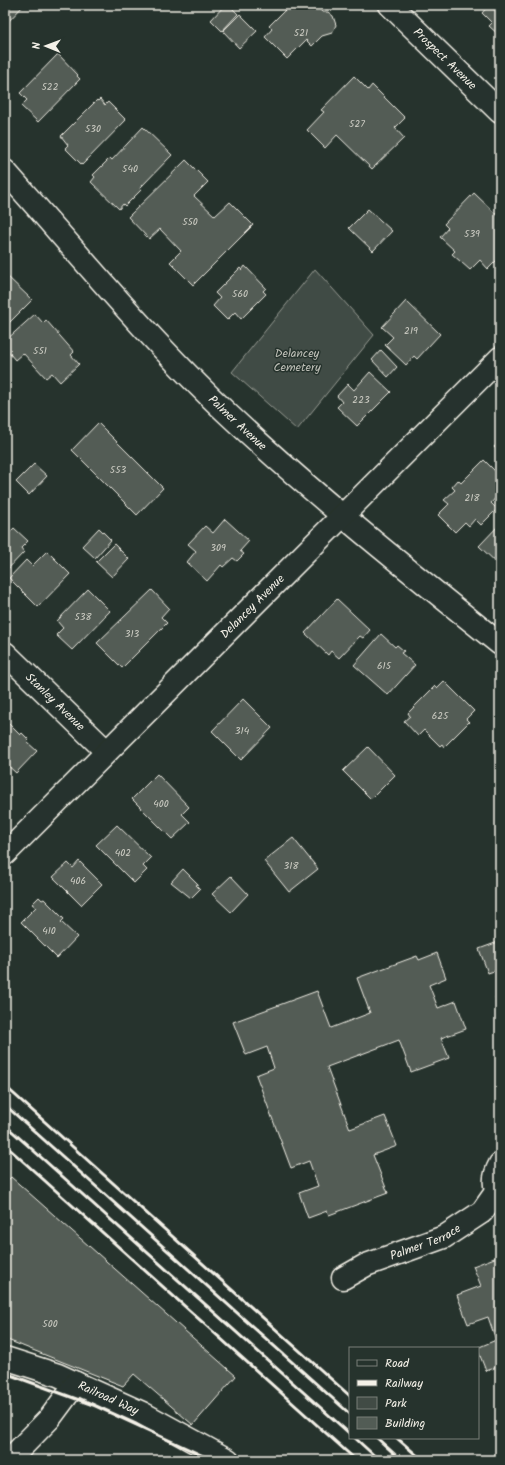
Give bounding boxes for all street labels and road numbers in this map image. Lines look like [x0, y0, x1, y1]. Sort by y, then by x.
street label: Prospect Avenue [409, 24, 481, 95]
street label: Palmer Avenue [204, 391, 271, 456]
street label: Delancey Avenue [216, 569, 290, 643]
street label: Stanley Avenue [21, 668, 90, 736]
street label: Palmer Terrace [387, 1219, 465, 1266]
street label: Railroad Way [75, 1376, 142, 1420]

